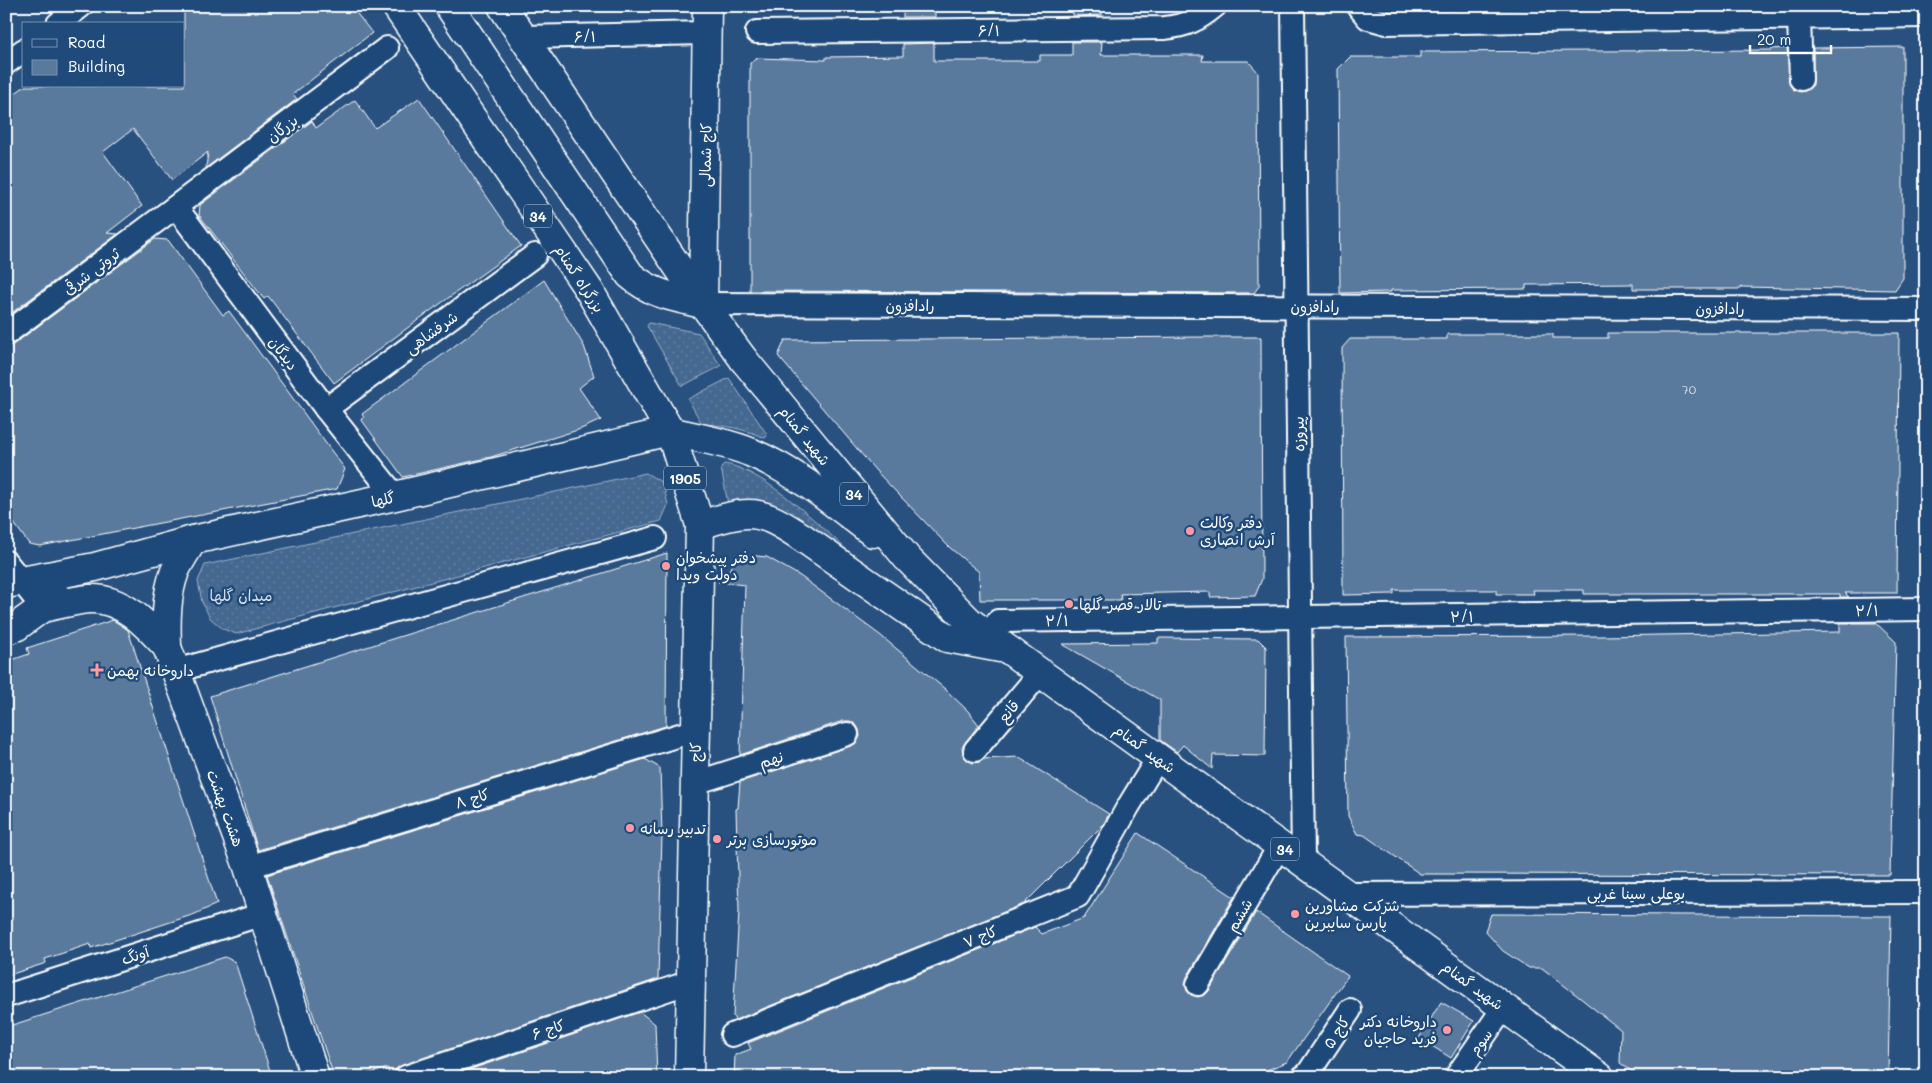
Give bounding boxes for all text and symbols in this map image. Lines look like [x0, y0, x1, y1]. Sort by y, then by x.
street label: ۶/۱ [978, 20, 1000, 40]
legend [22, 22, 185, 88]
scale bar [1750, 22, 1831, 54]
street label: ۶/۱ [574, 26, 596, 46]
text: 20 m [1757, 29, 1791, 49]
text: Road [68, 32, 105, 52]
text: Building [68, 56, 125, 76]
street label: بزرگان [262, 110, 302, 146]
street label: کاج شمالی [694, 123, 717, 187]
road number: 34 [524, 205, 552, 228]
street label: بزرگراه گمنام [548, 240, 610, 318]
street label: ثروتی شرقی [59, 243, 125, 300]
street label: رادافزون [885, 295, 935, 316]
street label: رادافزون [1290, 296, 1340, 317]
street label: رادافزون [1695, 298, 1745, 319]
street label: شرفشاهی [401, 306, 462, 359]
street label: دیدگان [265, 332, 303, 374]
house number: 70 [1682, 381, 1697, 397]
street label: شهید گمنام [772, 401, 835, 471]
street label: پیروزه [1288, 416, 1309, 452]
road number: 1905 [664, 466, 706, 489]
road number: 34 [840, 482, 868, 506]
street label: گلها [369, 487, 397, 511]
place label: دفتر وکالت آرش انصاری [1200, 512, 1276, 549]
marker: دفتر وکالت آرش انصاری [1184, 525, 1196, 537]
place label: دفتر پیشخوان دولت ویدا [676, 547, 756, 584]
marker: دفتر پیشخوان دولت ویدا [660, 560, 672, 572]
park label: میدان گلها [210, 585, 272, 605]
place label: تالار قصر گلها [1079, 594, 1162, 614]
marker: تالار قصر گلها [1063, 598, 1075, 610]
street label: ۲/۱ [1855, 600, 1879, 620]
street label: ۲/۱ [1450, 606, 1474, 626]
street label: ۲/۱ [1045, 610, 1069, 630]
place label: داروخانه بهمن [107, 660, 194, 681]
marker: داروخانه بهمن [91, 664, 103, 676]
street label: قانع [993, 696, 1025, 728]
street label: شهید گمنام [1108, 719, 1180, 780]
street label: کاج [685, 742, 706, 762]
street label: نهم [756, 746, 787, 775]
street label: هشت بهشت [203, 767, 249, 849]
street label: کاج ۸ [452, 783, 492, 814]
place label: تدبیر رسانه [640, 818, 706, 838]
marker: تدبیر رسانه [624, 822, 636, 834]
place label: موتورسازی برتر [725, 829, 817, 850]
marker: موتورسازی برتر [711, 833, 723, 845]
road number: 34 [1271, 838, 1299, 861]
street label: بوعلی سینا غربی [1587, 883, 1685, 904]
street label: ششم [1221, 895, 1259, 937]
place label: شرکت مشاورین پارس سایبرین [1305, 895, 1400, 933]
marker: شرکت مشاورین پارس سایبرین [1289, 908, 1301, 920]
street label: کاج ۷ [960, 920, 1000, 953]
street label: آونگ [118, 941, 153, 969]
street label: شهید گمنام [1436, 956, 1508, 1017]
place label: داروخانه دکتر فرید حاجیان [1359, 1011, 1437, 1048]
street label: کاج ۵ [1318, 1012, 1355, 1053]
street label: کاج ۶ [529, 1014, 567, 1045]
marker: داروخانه دکتر فرید حاجیان [1441, 1024, 1453, 1036]
street label: سوم [1464, 1025, 1499, 1061]

